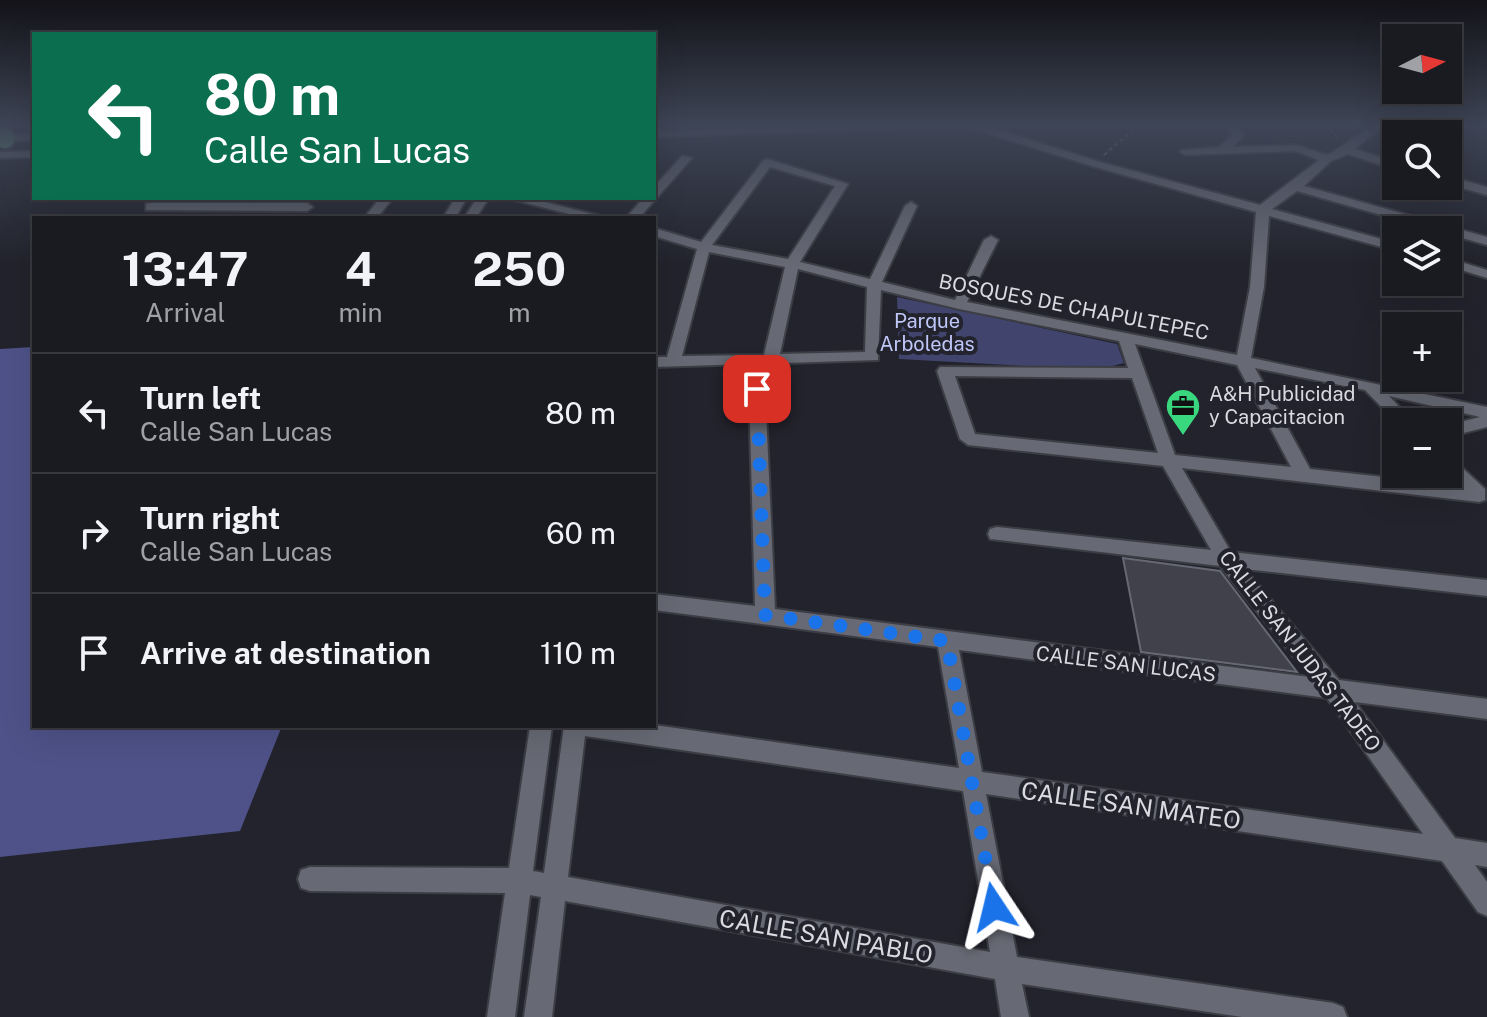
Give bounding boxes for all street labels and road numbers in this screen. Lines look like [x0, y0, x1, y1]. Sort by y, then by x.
street label: BOSQUES DE CHAPULTEPEC [937, 269, 1211, 345]
street label: CALLE SAN JUDAS TADEO [1214, 546, 1386, 756]
street label: CALLE SAN LUCAS [1035, 641, 1217, 687]
street label: CALLE SAN MATEO [1020, 776, 1243, 834]
street label: CALLE SAN PABLO [717, 903, 935, 969]

